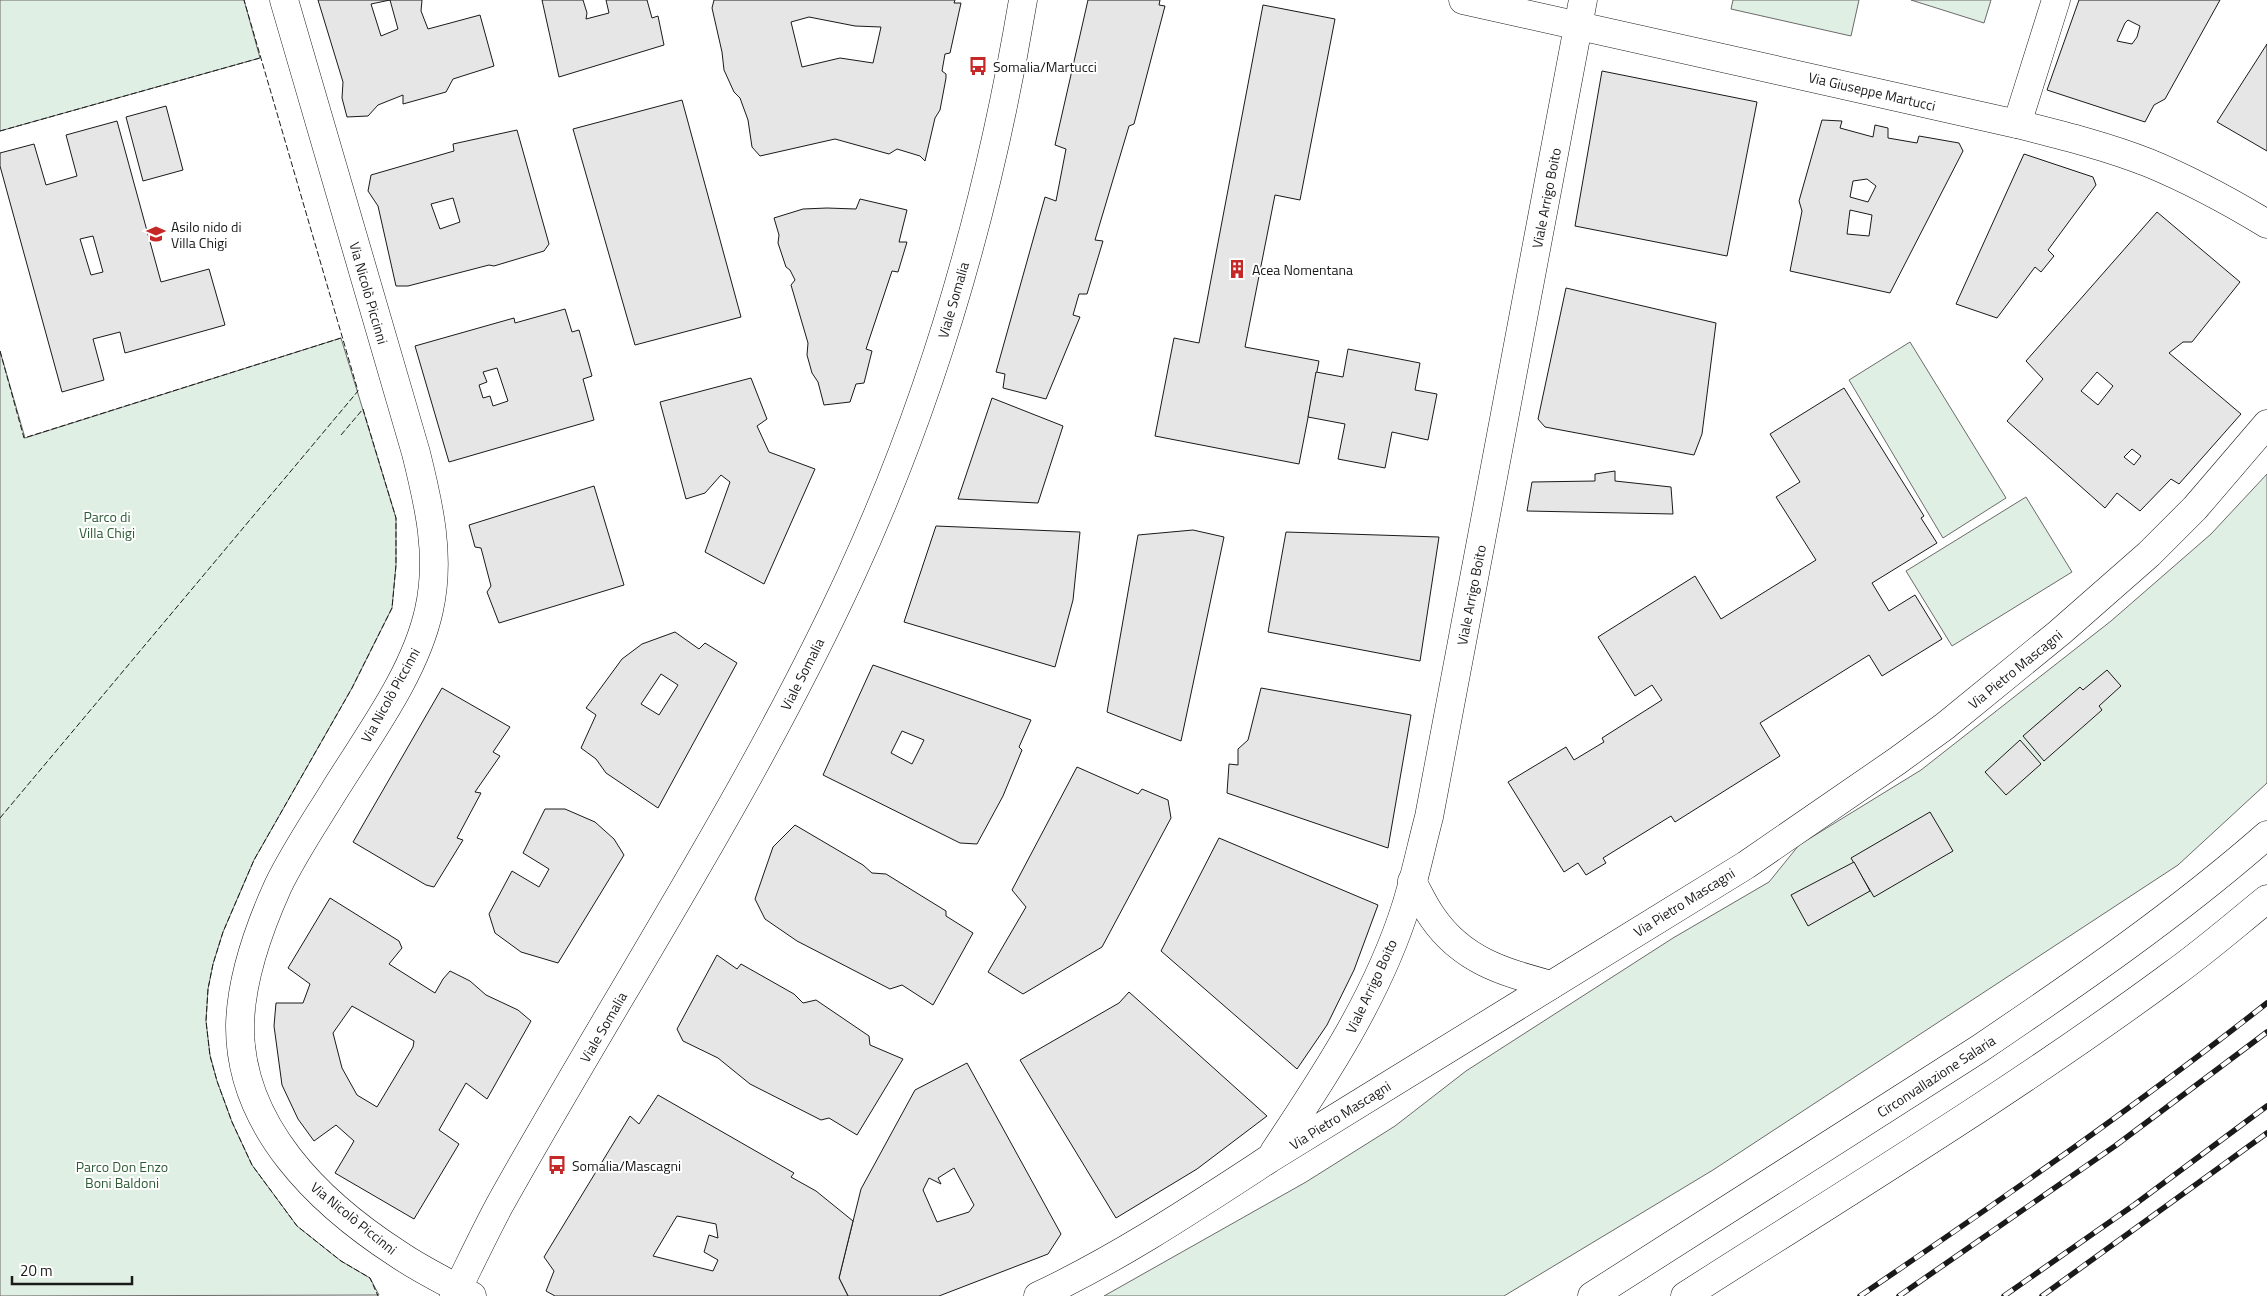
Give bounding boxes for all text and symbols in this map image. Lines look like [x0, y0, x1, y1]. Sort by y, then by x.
bus stop icon: Somalia/Martucci [967, 55, 989, 77]
place label: Somalia/Martucci [993, 56, 1097, 77]
street label: Via Giuseppe Martucci [1806, 66, 1938, 116]
street label: Viale Arrigo Boito [1526, 146, 1566, 250]
place label: Asilo nido di Villa Chigi [171, 216, 242, 253]
school or university icon: Asilo nido di Villa Chigi [145, 223, 167, 245]
street label: Via Nicolò Piccinni [344, 239, 394, 347]
building icon: Acea Nomentana [1226, 258, 1248, 280]
street label: Viale Somalia [932, 259, 974, 341]
place label: Acea Nomentana [1252, 259, 1353, 280]
park label: Parco di Villa Chigi [79, 506, 135, 543]
street label: Viale Arrigo Boito [1451, 543, 1491, 647]
street label: Via Pietro Mascagni [1963, 624, 2067, 714]
street label: Viale Somalia [775, 634, 829, 714]
street label: Via Nicolò Piccinni [355, 644, 425, 746]
street label: Via Pietro Mascagni [1629, 862, 1739, 942]
street label: Viale Arrigo Boito [1340, 935, 1402, 1037]
street label: Viale Somalia [574, 988, 632, 1066]
street label: Circonvallazione Salaria [1873, 1030, 1999, 1122]
street label: Via Pietro Mascagni [1285, 1075, 1395, 1155]
bus stop icon: Somalia/Mascagni [546, 1154, 568, 1176]
place label: Somalia/Mascagni [572, 1155, 681, 1176]
park label: Parco Don Enzo Boni Baldoni [76, 1156, 168, 1193]
street label: Via Nicolò Piccinni [306, 1177, 402, 1259]
scale bar [12, 1254, 132, 1286]
text: 20 m [20, 1259, 53, 1282]

